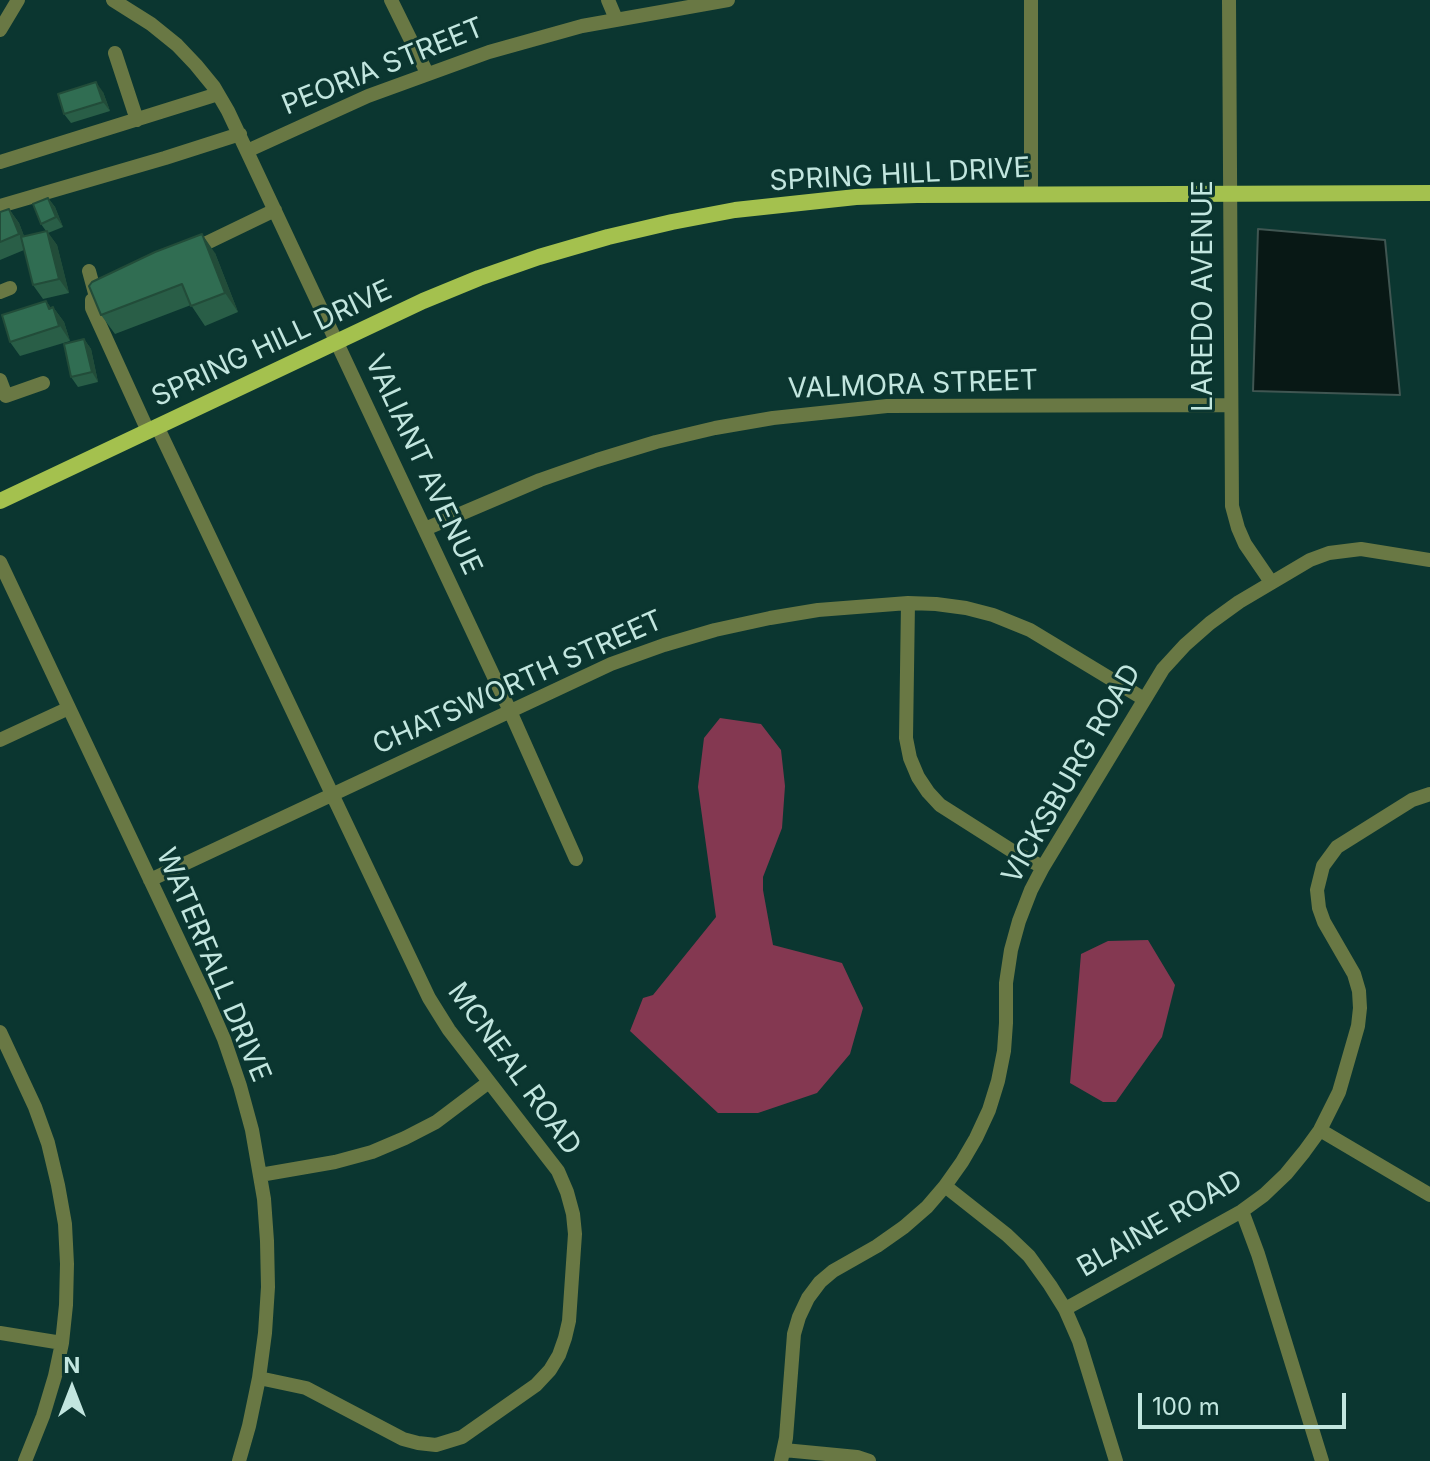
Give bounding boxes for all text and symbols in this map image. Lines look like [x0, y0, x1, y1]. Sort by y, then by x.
street label: PEORIA STREET [277, 11, 489, 123]
street label: SPRING HILL DRIVE [769, 151, 1031, 199]
street label: LAREDO AVENUE [1187, 180, 1221, 412]
street label: SPRING HILL DRIVE [147, 274, 397, 414]
street label: VALIANT AVENUE [357, 350, 489, 580]
street label: VALMORA STREET [787, 364, 1039, 406]
street label: CHATSWORTH STREET [368, 604, 668, 762]
street label: VICKSBURG ROAD [996, 658, 1148, 890]
street label: WATERFALL DRIVE [149, 843, 277, 1087]
street label: MCNEAL ROAD [440, 976, 588, 1162]
street label: BLAINE ROAD [1072, 1163, 1248, 1285]
north arrow [32, 1349, 112, 1429]
text: N [64, 1352, 80, 1378]
scale bar [1142, 1377, 1350, 1427]
text: 100 m [1152, 1392, 1220, 1421]

